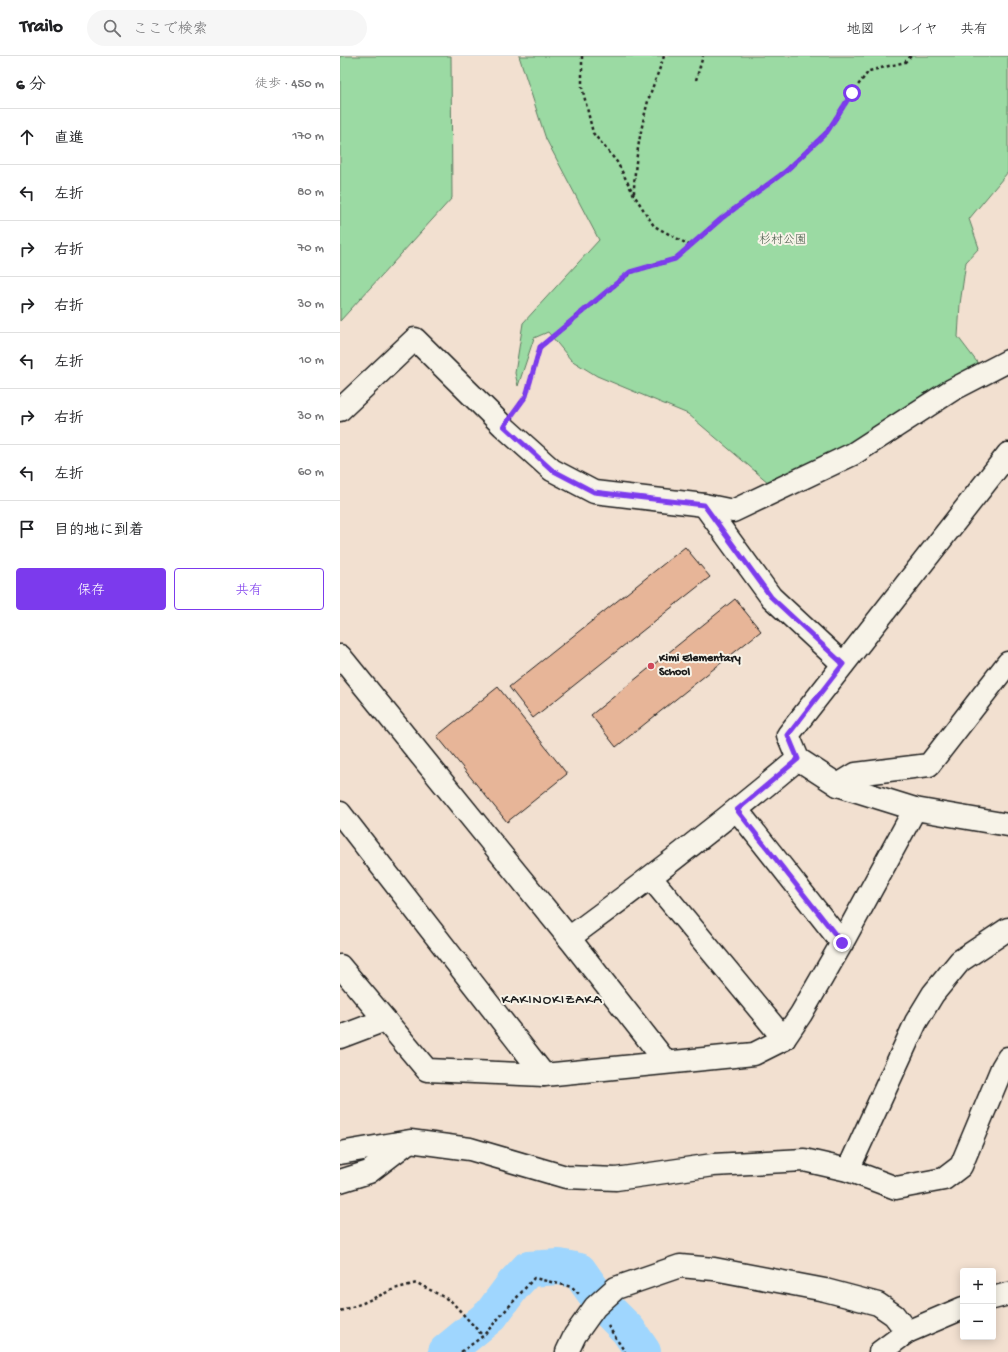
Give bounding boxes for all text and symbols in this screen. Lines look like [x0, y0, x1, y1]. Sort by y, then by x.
search box [87, 10, 367, 46]
text: Trailo [20, 16, 63, 39]
icon: search [101, 17, 123, 39]
text: ここで検索 [133, 21, 208, 39]
text: 地図 [847, 22, 875, 39]
text: レイヤ [897, 22, 938, 39]
text: 共有 [960, 22, 988, 39]
text: 6 分 [16, 76, 46, 96]
text: 徒歩 · 450 m [255, 77, 324, 92]
route start [843, 84, 861, 102]
icon: ahead [16, 126, 38, 148]
text: 170 m [292, 129, 324, 144]
text: 直進 [54, 130, 84, 148]
icon: left [16, 182, 38, 204]
text: 80 m [297, 185, 324, 200]
text: 左折 [54, 186, 84, 204]
park label: 杉村公園 [759, 233, 807, 248]
icon: right [16, 238, 38, 260]
text: 70 m [298, 241, 324, 256]
text: 右折 [54, 242, 84, 260]
icon: right [16, 294, 38, 316]
text: 30 m [298, 297, 324, 312]
text: 右折 [54, 298, 84, 316]
icon: left [16, 350, 38, 372]
text: 10 m [299, 353, 324, 368]
text: 左折 [54, 354, 84, 372]
icon: right [16, 406, 38, 428]
text: 30 m [298, 409, 324, 424]
text: 右折 [54, 410, 84, 428]
icon: left [16, 462, 38, 484]
text: 60 m [298, 465, 324, 480]
text: 左折 [54, 466, 84, 484]
icon: arrive [16, 518, 38, 540]
text: 目的地に到着 [54, 522, 144, 540]
button: 保存 [16, 568, 166, 610]
button: 共有 [174, 568, 324, 610]
place label: Kimi Elementary School [658, 652, 741, 680]
marker: Kimi Elementary School [646, 661, 656, 671]
route end [833, 934, 851, 952]
district label: KAKINOKIZAKA [502, 992, 602, 1009]
map controls [960, 1268, 996, 1340]
button: + [960, 1268, 996, 1304]
button: − [960, 1304, 996, 1340]

